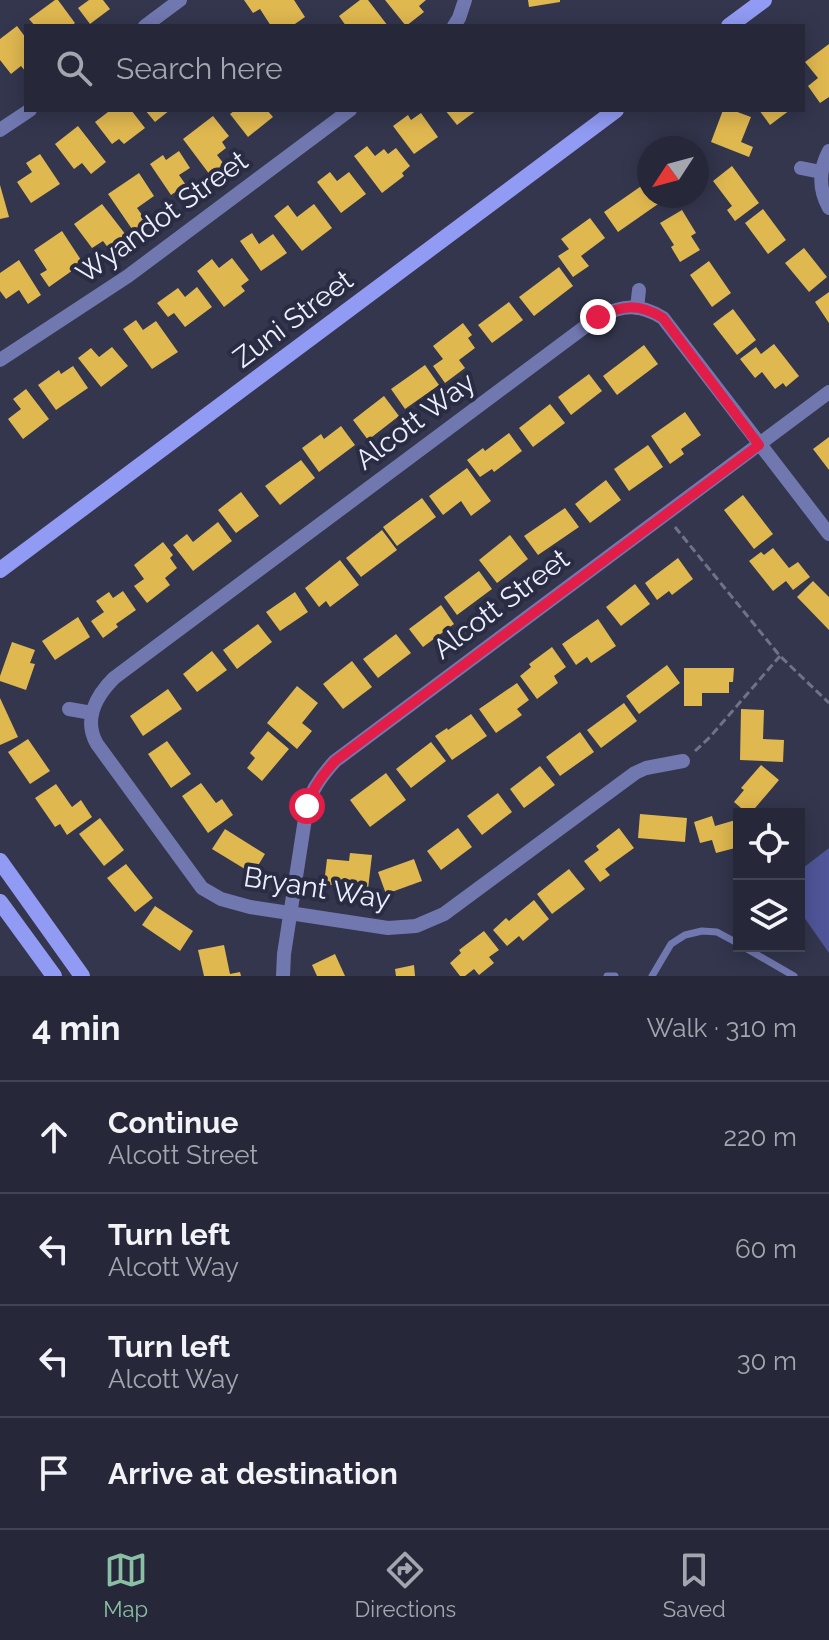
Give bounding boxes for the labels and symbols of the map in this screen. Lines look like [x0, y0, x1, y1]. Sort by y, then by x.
north arrow [637, 136, 709, 208]
street label: Wyandot Street [70, 144, 254, 290]
street label: Zuni Street [227, 263, 360, 375]
route end [580, 299, 616, 335]
street label: Alcott Way [349, 365, 481, 477]
street label: Alcott Street [426, 542, 576, 666]
route start [289, 788, 325, 824]
street label: Bryant Way [241, 860, 393, 916]

